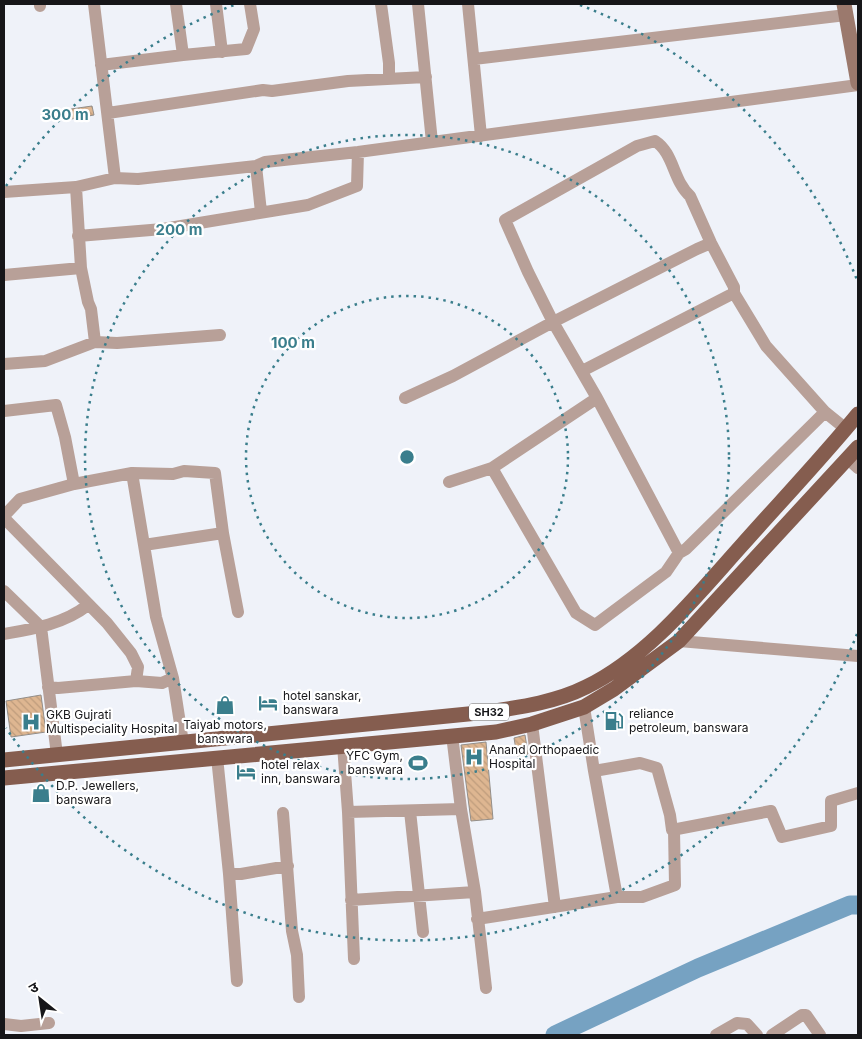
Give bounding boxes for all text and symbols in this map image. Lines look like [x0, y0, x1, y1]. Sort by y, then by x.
text: 300 m [41, 105, 89, 124]
text: 200 m [156, 220, 202, 239]
text: 100 m [271, 333, 315, 352]
centre of rings [398, 448, 416, 466]
place label: hotel sanskar, banswara [283, 688, 361, 717]
hotel icon: hotel sanskar, banswara [257, 692, 279, 714]
shop icon: Taiyab motors, banswara [214, 694, 236, 716]
road number: SH32 [469, 704, 509, 720]
place label: reliance petroleum, banswara [629, 706, 749, 735]
place label: GKB Gujrati Multispeciality Hospital [46, 707, 177, 736]
fuel station icon: reliance petroleum, banswara [603, 710, 625, 732]
hospital icon: GKB Gujrati Multispeciality Hospital [20, 711, 42, 733]
place label: Taiyab motors, banswara [183, 717, 267, 746]
place label: Anand Orthopaedic Hospital [489, 742, 599, 771]
hospital icon: Anand Orthopaedic Hospital [463, 746, 485, 768]
place label: YFC Gym, banswara [346, 748, 403, 777]
sports icon: YFC Gym, banswara [407, 752, 429, 774]
place label: hotel relax inn, banswara [261, 757, 340, 786]
hotel icon: hotel relax inn, banswara [235, 761, 257, 783]
place label: D.P. Jewellers, banswara [56, 778, 139, 807]
shop icon: D.P. Jewellers, banswara [30, 782, 52, 804]
north arrow [15, 974, 65, 1024]
text: उ [25, 977, 42, 997]

